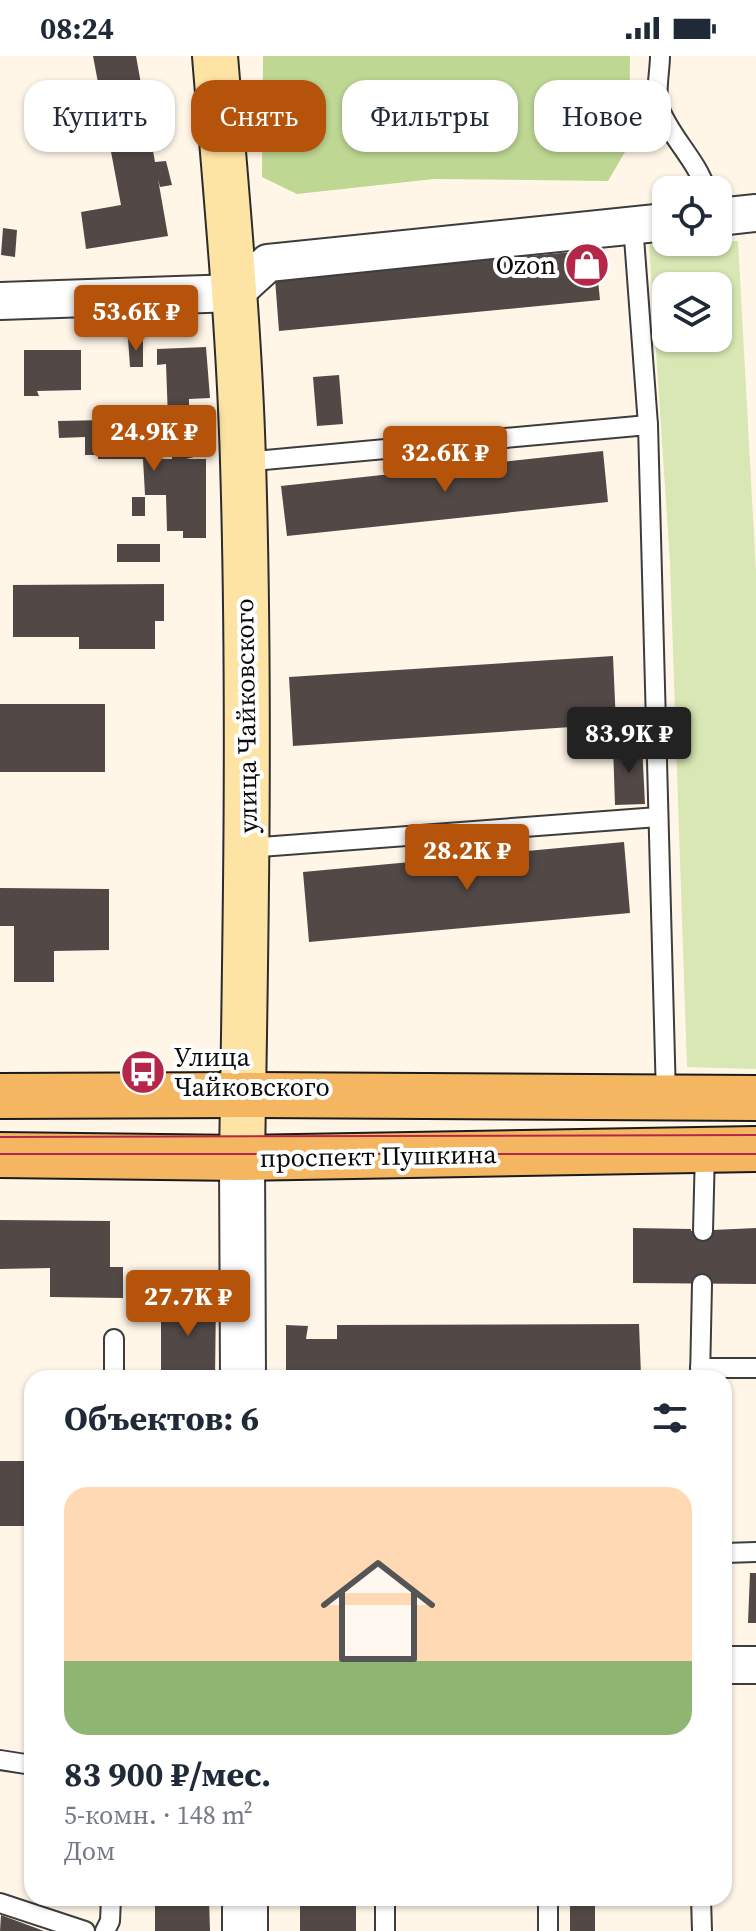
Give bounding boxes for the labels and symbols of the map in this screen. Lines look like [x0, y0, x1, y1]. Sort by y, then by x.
shop icon: Ozon [563, 241, 611, 289]
place label: Ozon [496, 247, 556, 283]
pin: 53.6K ₽ [62, 285, 210, 353]
pin: 24.9K ₽ [80, 405, 228, 473]
pin: 32.6K ₽ [371, 426, 519, 494]
street label: улица Чайковского [226, 598, 266, 834]
pin: 83.9K ₽ [555, 707, 703, 775]
pin: 28.2K ₽ [393, 824, 541, 892]
place label: Улица Чайковского [174, 1039, 330, 1105]
bus stop icon: Улица Чайковского [119, 1048, 167, 1096]
street label: проспект Пушкина [259, 1136, 498, 1176]
pin: 27.7K ₽ [114, 1270, 262, 1338]

